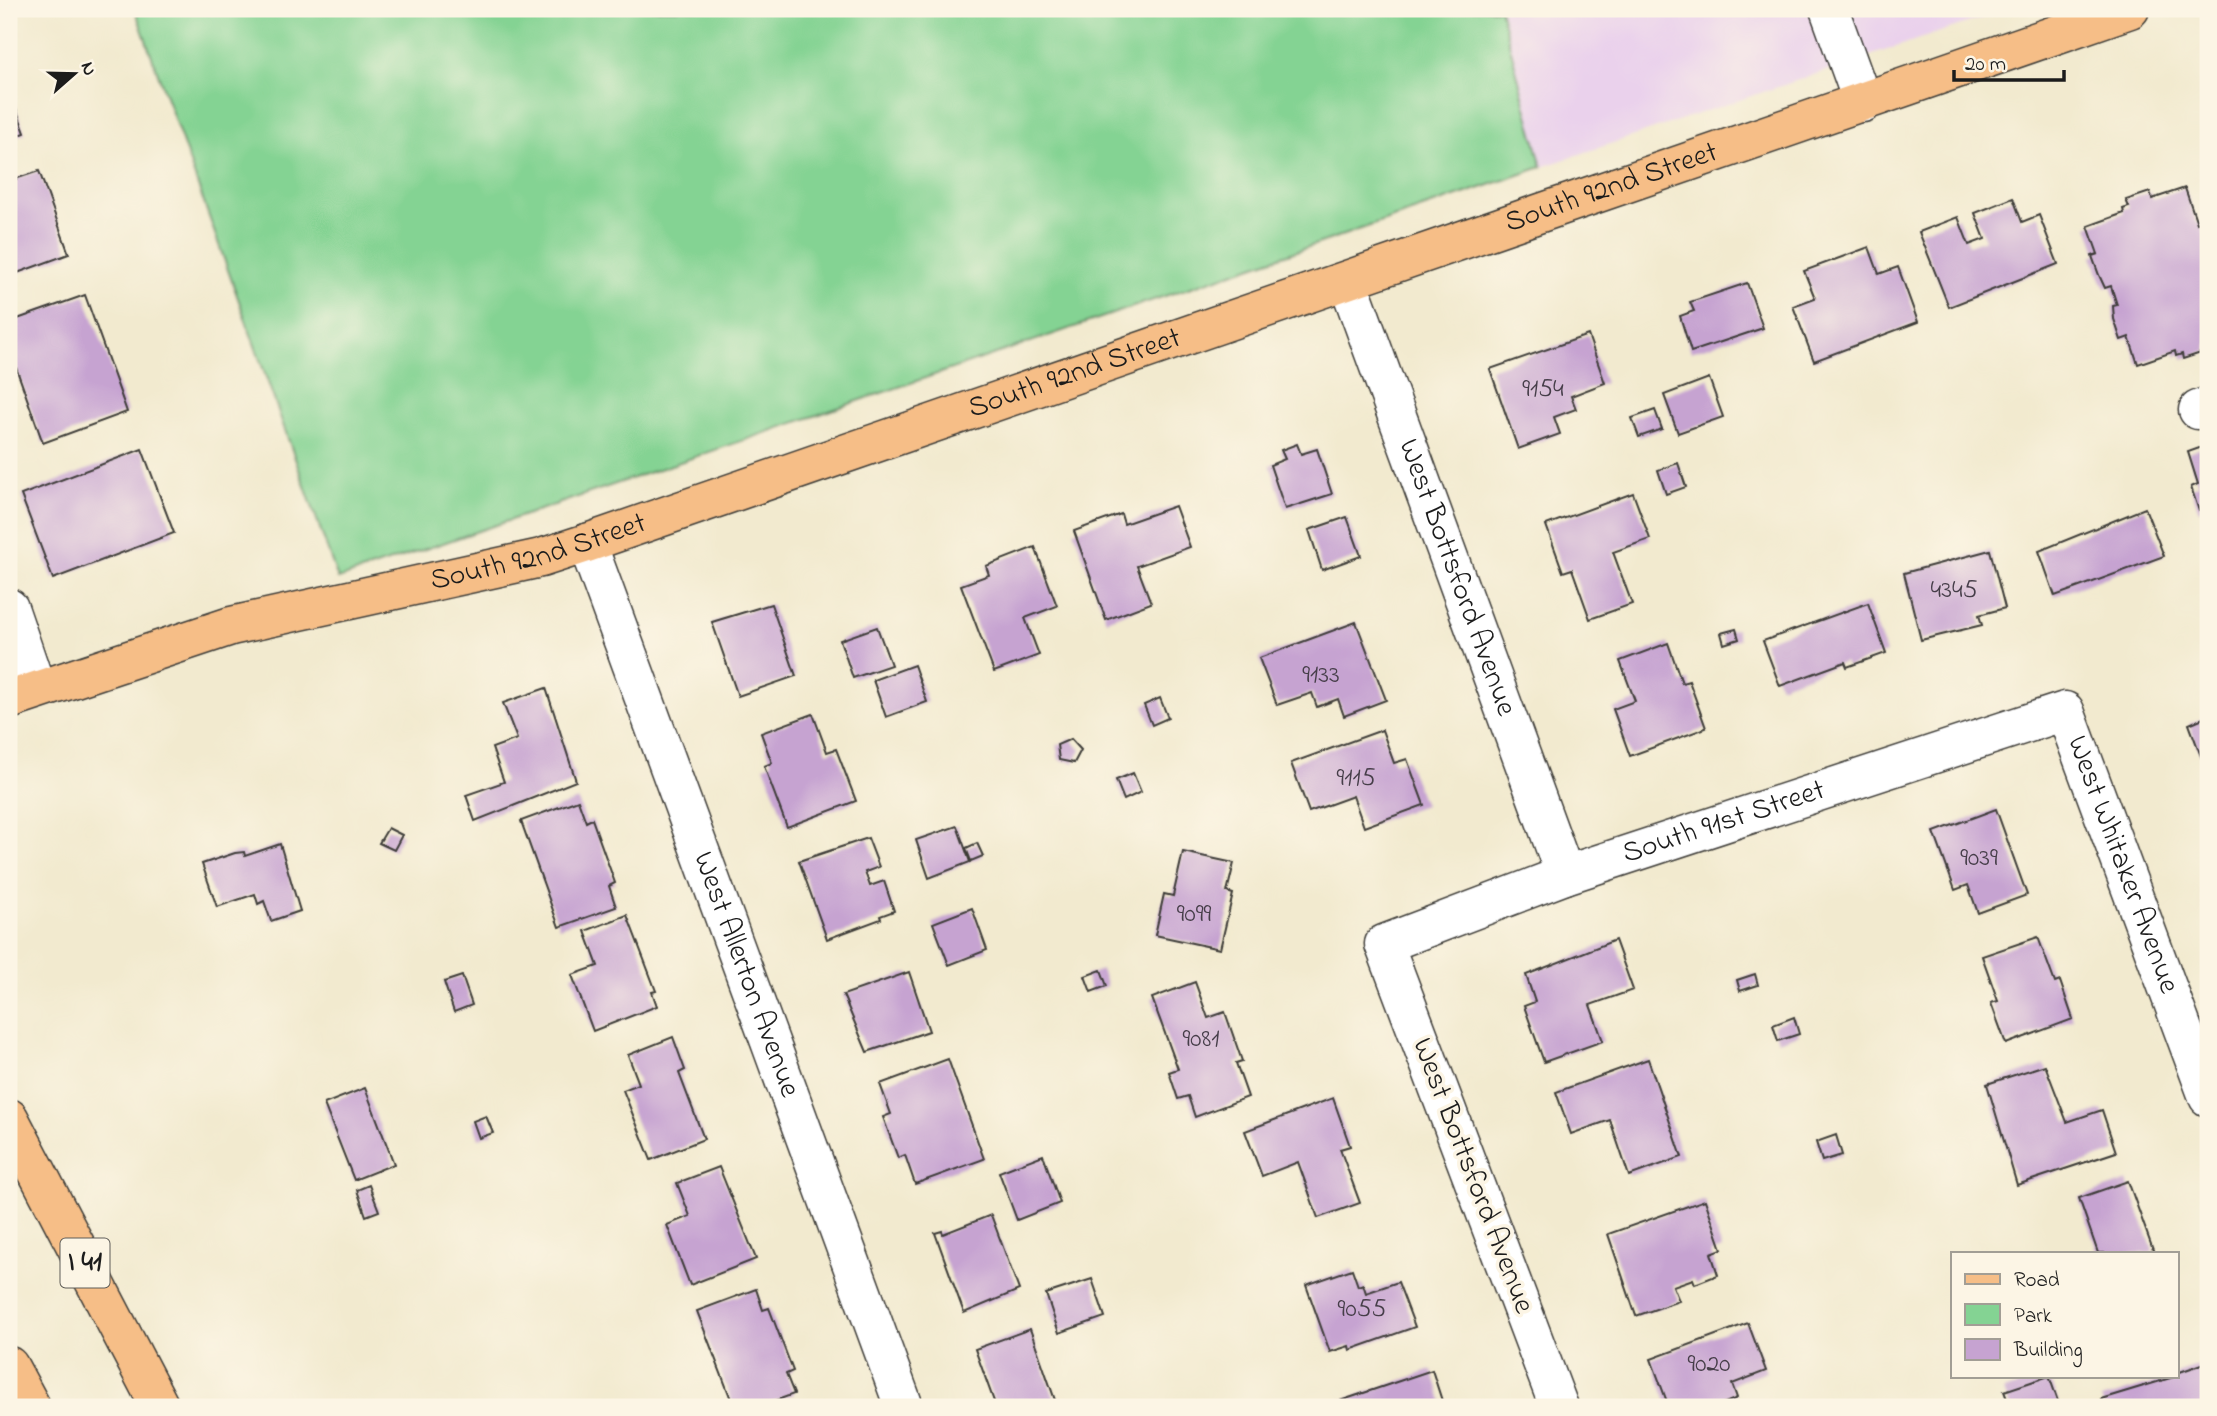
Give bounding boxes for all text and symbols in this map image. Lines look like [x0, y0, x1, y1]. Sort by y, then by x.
north arrow [38, 38, 108, 108]
scale bar [1954, 38, 2065, 82]
text: 20 m [1965, 50, 2006, 80]
text: N [73, 58, 103, 80]
street label: South 92nd Street [1499, 131, 1724, 246]
street label: South 92nd Street [962, 317, 1187, 431]
house number: 9154 [1522, 371, 1564, 409]
street label: West Bottsford Avenue [1385, 433, 1527, 723]
street label: South 92nd Street [426, 502, 652, 604]
house number: 4345 [1930, 572, 1978, 610]
house number: 9133 [1302, 657, 1340, 695]
street label: West Whitaker Avenue [2054, 730, 2190, 1001]
house number: 9115 [1336, 760, 1376, 798]
street label: South 91st Street [1617, 769, 1831, 877]
house number: 9039 [1960, 840, 1998, 878]
street label: West Allerton Avenue [680, 846, 811, 1104]
house number: 9099 [1177, 896, 1212, 934]
house number: 9081 [1182, 1021, 1220, 1059]
street label: West Bottsford Avenue [1399, 1032, 1545, 1321]
road number: I 41 [60, 1238, 110, 1288]
legend [1951, 1252, 2178, 1378]
text: Road [2014, 1266, 2060, 1296]
house number: 9055 [1338, 1291, 1387, 1329]
text: Park [2014, 1302, 2053, 1332]
text: Building [2013, 1336, 2083, 1368]
house number: 9020 [1687, 1346, 1731, 1384]

